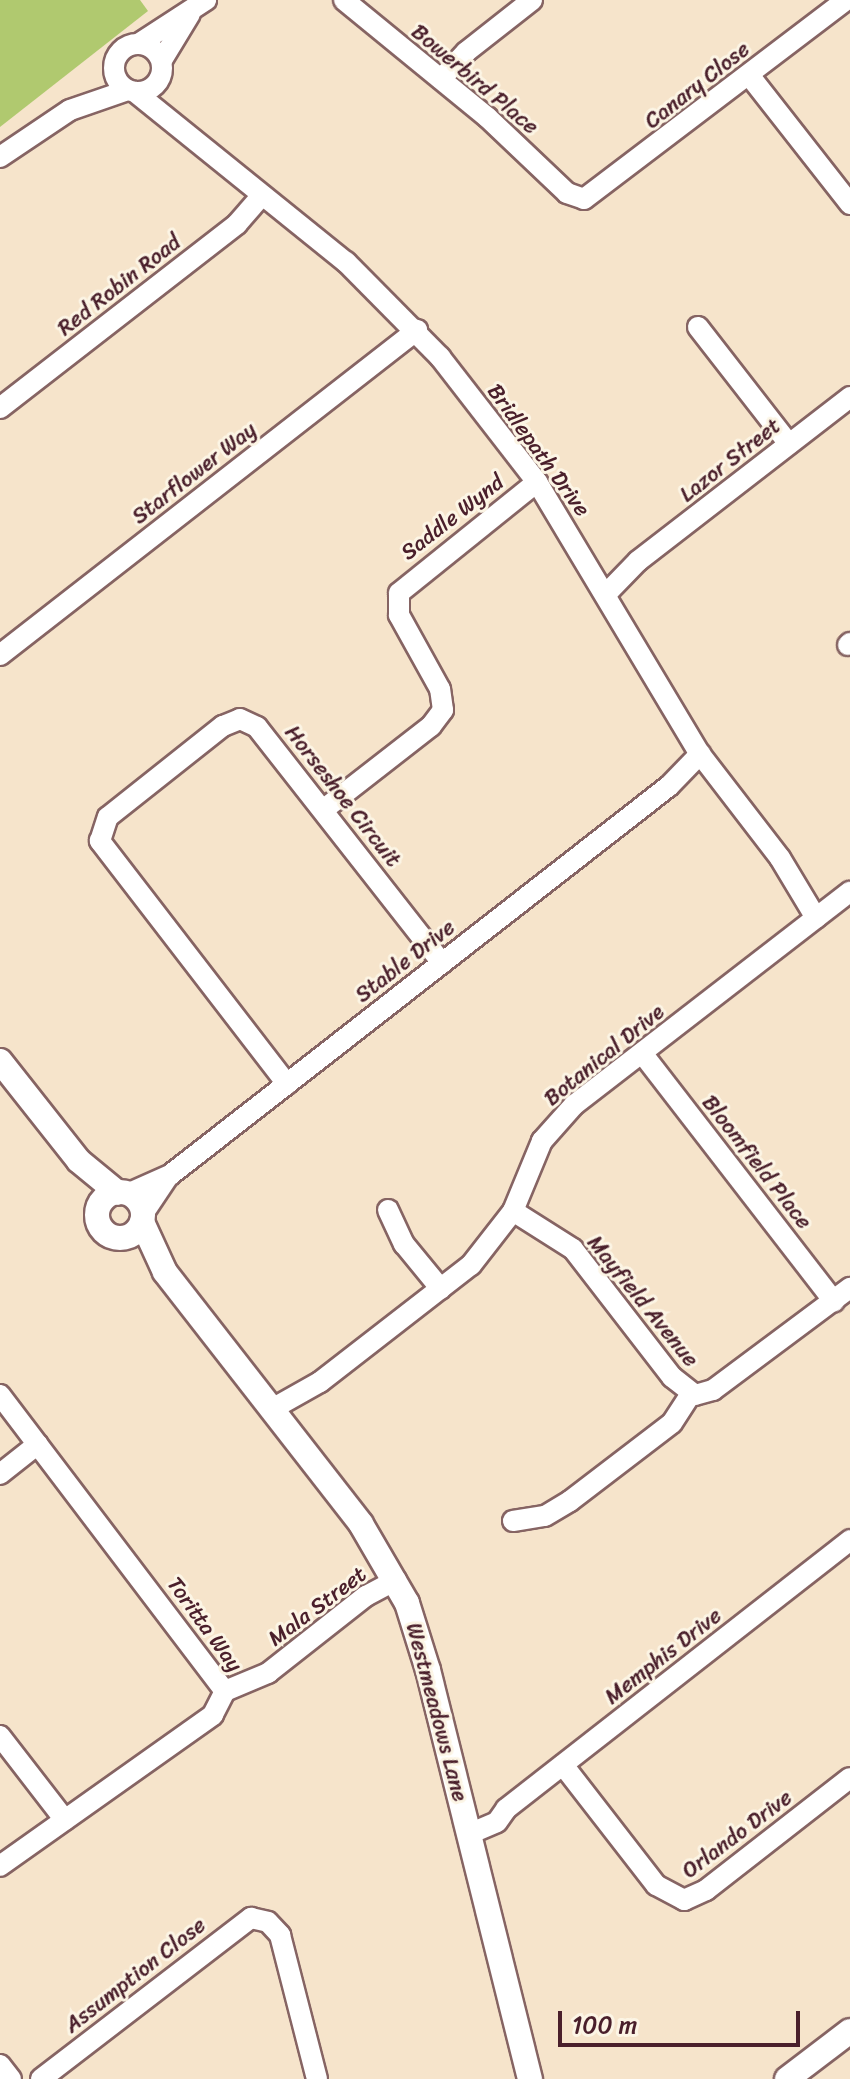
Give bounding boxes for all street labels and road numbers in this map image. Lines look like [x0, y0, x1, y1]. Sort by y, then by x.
street label: Bowerbird Place [406, 18, 544, 140]
street label: Canary Close [639, 36, 755, 134]
street label: Red Robin Road [52, 229, 186, 341]
street label: Bridlepath Drive [482, 379, 596, 521]
street label: Lazor Street [674, 412, 786, 508]
street label: Starflower Way [127, 416, 261, 530]
street label: Saddle Wynd [395, 469, 509, 565]
street label: Horseshoe Circuit [280, 720, 406, 872]
street label: Stable Drive [350, 914, 460, 1008]
street label: Botanical Drive [538, 998, 670, 1112]
street label: Bloomfield Place [696, 1090, 818, 1234]
street label: Mayfield Avenue [582, 1230, 704, 1372]
street label: Mala Street [263, 1561, 371, 1651]
street label: Toritta Way [162, 1571, 248, 1677]
street label: Memphis Drive [599, 1602, 727, 1710]
street label: Westmeadows Lane [400, 1620, 474, 1804]
street label: Orlando Drive [677, 1784, 797, 1884]
street label: Assumption Close [59, 1912, 211, 2038]

